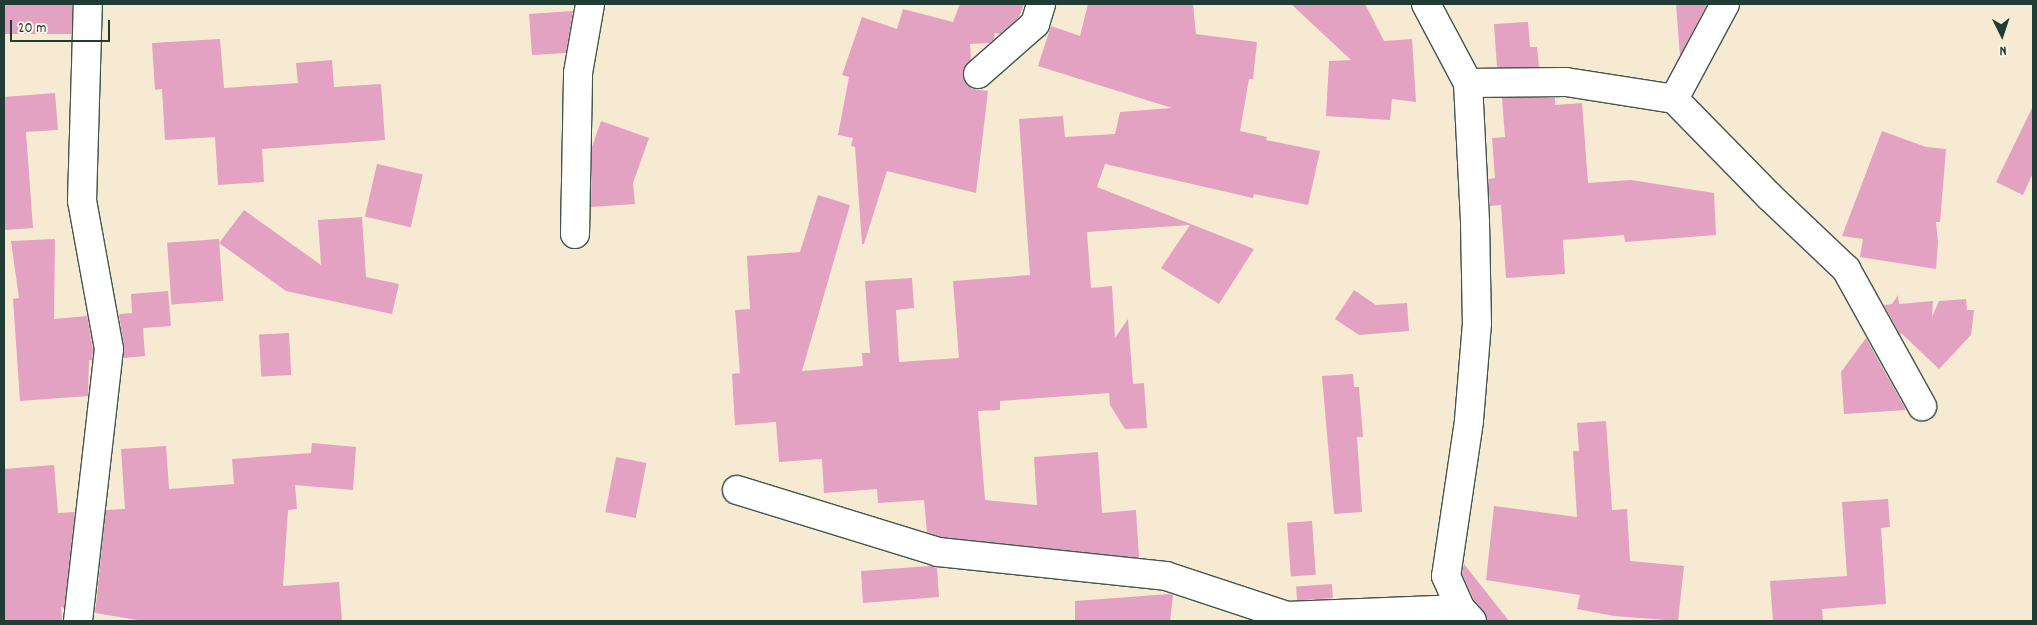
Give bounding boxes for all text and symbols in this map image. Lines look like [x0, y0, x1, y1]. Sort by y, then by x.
scale bar [12, 10, 112, 42]
north arrow [1977, 10, 2027, 60]
text: 20 m [18, 18, 46, 40]
text: N [1999, 40, 2007, 60]

